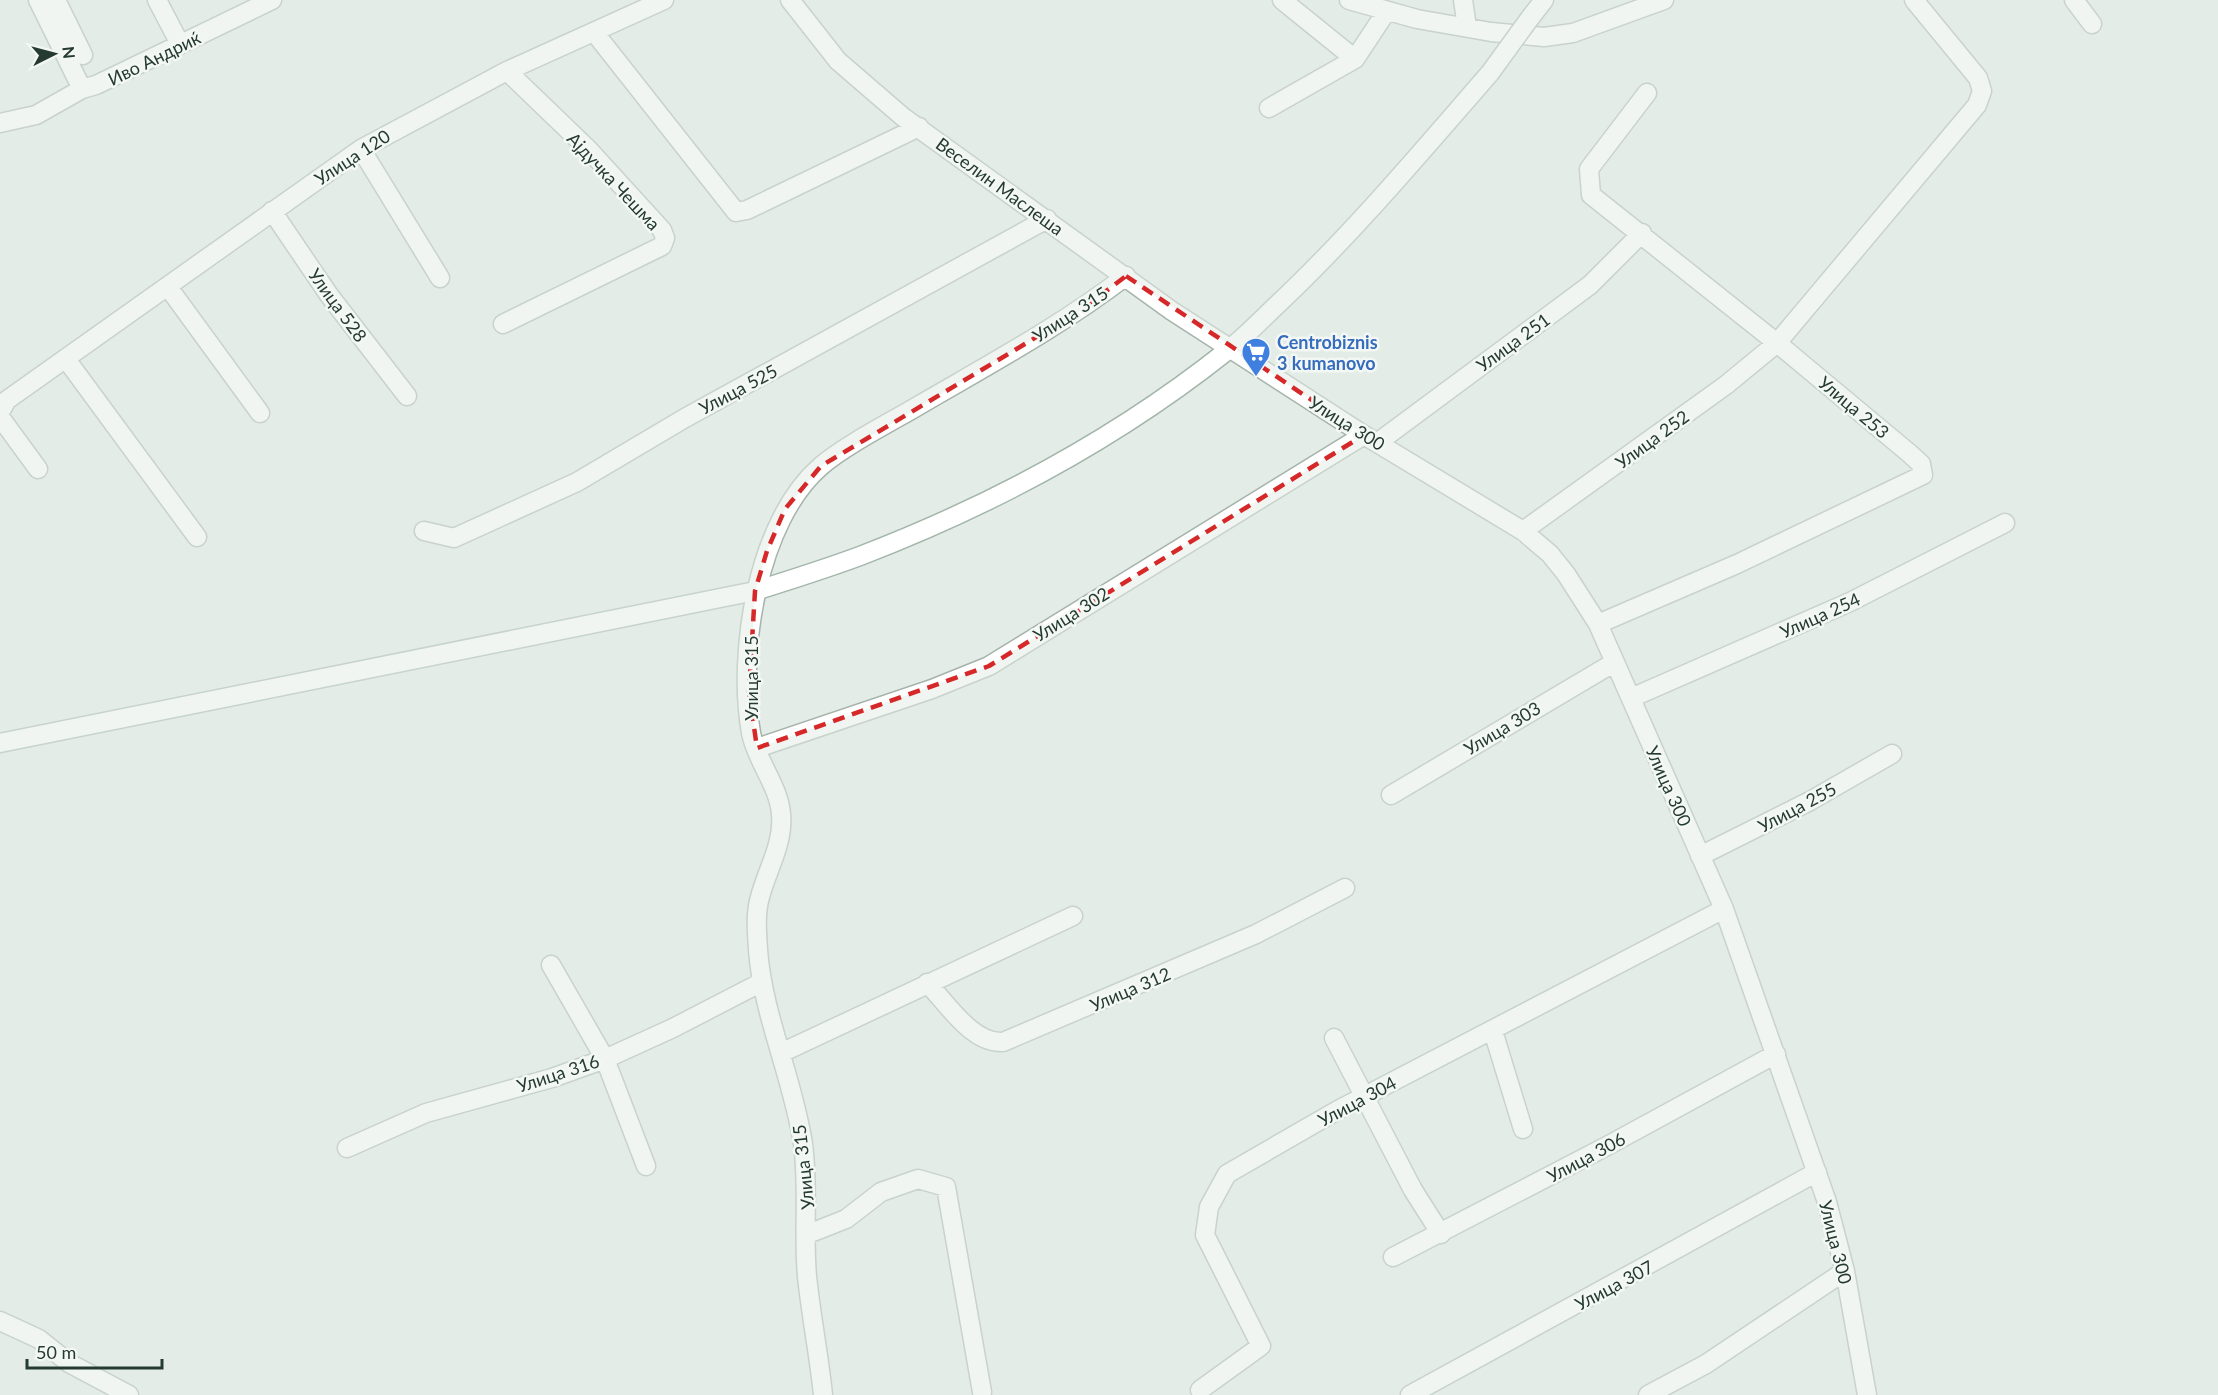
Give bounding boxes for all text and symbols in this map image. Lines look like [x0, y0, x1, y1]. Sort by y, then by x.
north arrow [24, 24, 84, 84]
street label: Иво Андриќ [104, 26, 205, 90]
text: N [59, 45, 80, 60]
street label: Улица 120 [310, 124, 394, 190]
street label: Ајдучка Чешма [563, 127, 665, 235]
street label: Веселин Маслеша [932, 132, 1068, 240]
street label: Улица 528 [304, 264, 372, 346]
street label: Улица 315 [1028, 281, 1112, 347]
street label: Улица 251 [1472, 308, 1554, 376]
place label: Centrobiznis 3 kumanovo [1277, 331, 1378, 374]
supermarket icon: Centrobiznis 3 kumanovo [1240, 336, 1272, 378]
street label: Улица 525 [695, 359, 781, 419]
street label: Улица 253 [1814, 371, 1894, 443]
street label: Улица 300 [1305, 391, 1389, 455]
street label: Улица 252 [1611, 405, 1693, 473]
street label: Улица 302 [1029, 582, 1113, 646]
street label: Улица 254 [1776, 588, 1864, 642]
street label: Улица 315 [740, 635, 762, 721]
street label: Улица 303 [1460, 697, 1544, 759]
street label: Улица 300 [1642, 742, 1696, 830]
street label: Улица 255 [1754, 777, 1840, 837]
street label: Улица 312 [1086, 962, 1174, 1016]
street label: Улица 316 [514, 1049, 602, 1097]
street label: Улица 304 [1314, 1071, 1400, 1131]
street label: Улица 315 [788, 1123, 818, 1211]
street label: Улица 306 [1543, 1127, 1629, 1187]
street label: Улица 300 [1815, 1198, 1857, 1286]
street label: Улица 307 [1571, 1255, 1657, 1315]
scale bar [27, 1332, 162, 1370]
text: 50 m [36, 1341, 76, 1363]

